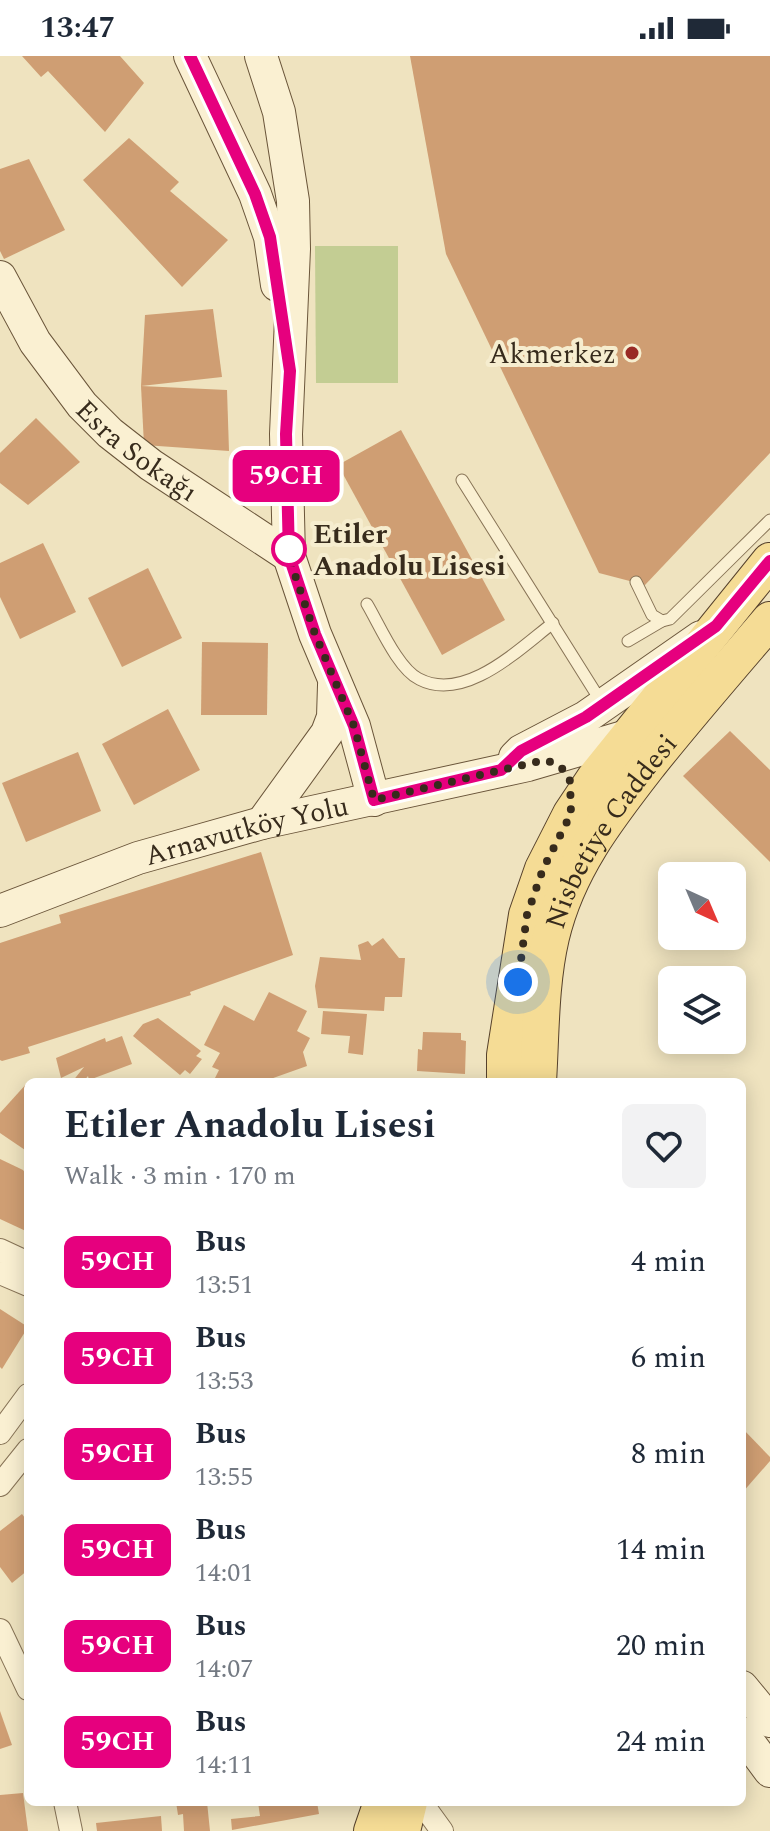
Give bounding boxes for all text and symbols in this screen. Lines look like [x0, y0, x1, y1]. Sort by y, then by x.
text: 13:47 [40, 5, 115, 51]
place label: Akmerkez [489, 333, 616, 376]
marker: Akmerkez [623, 344, 641, 362]
street label: Esra Sokağı [65, 390, 206, 513]
line badge: 59CH [230, 450, 342, 502]
text: 59CH [249, 454, 323, 497]
place label: Etiler Anadolu Lisesi [313, 513, 506, 588]
marker: Etiler Anadolu Lisesi [272, 532, 306, 566]
street label: Nisbetiye Caddesi [534, 725, 688, 934]
street label: Arnavutköy Yolu [140, 785, 353, 878]
north arrow [658, 862, 746, 950]
map controls [658, 862, 746, 1054]
your location [498, 962, 538, 1002]
button: layers [658, 966, 746, 1054]
text: Etiler Anadolu Lisesi [64, 1097, 436, 1155]
button: heart [622, 1104, 706, 1188]
text: Walk · 3 min · 170 m [64, 1156, 296, 1196]
text: Bus [195, 1219, 247, 1265]
text: 4 min [631, 1239, 706, 1285]
text: 59CH [80, 1240, 155, 1283]
text: 13:51 [195, 1265, 253, 1305]
text: Bus [195, 1315, 247, 1361]
text: 6 min [631, 1335, 706, 1381]
text: 59CH [80, 1336, 155, 1379]
text: 13:53 [195, 1361, 253, 1401]
text: Bus [195, 1411, 247, 1457]
text: 8 min [631, 1431, 706, 1477]
text: 59CH [80, 1432, 155, 1475]
text: 13:55 [195, 1457, 253, 1497]
text: Bus [195, 1507, 247, 1553]
text: 14 min [616, 1527, 706, 1573]
text: 59CH [80, 1528, 155, 1571]
text: 14:01 [195, 1553, 253, 1593]
text: Bus [195, 1603, 247, 1649]
text: 20 min [616, 1623, 706, 1669]
text: 59CH [80, 1624, 155, 1667]
text: 14:07 [195, 1649, 253, 1689]
text: Bus [195, 1699, 247, 1745]
text: 24 min [616, 1719, 706, 1765]
text: 59CH [80, 1720, 155, 1763]
text: 14:11 [195, 1745, 253, 1785]

